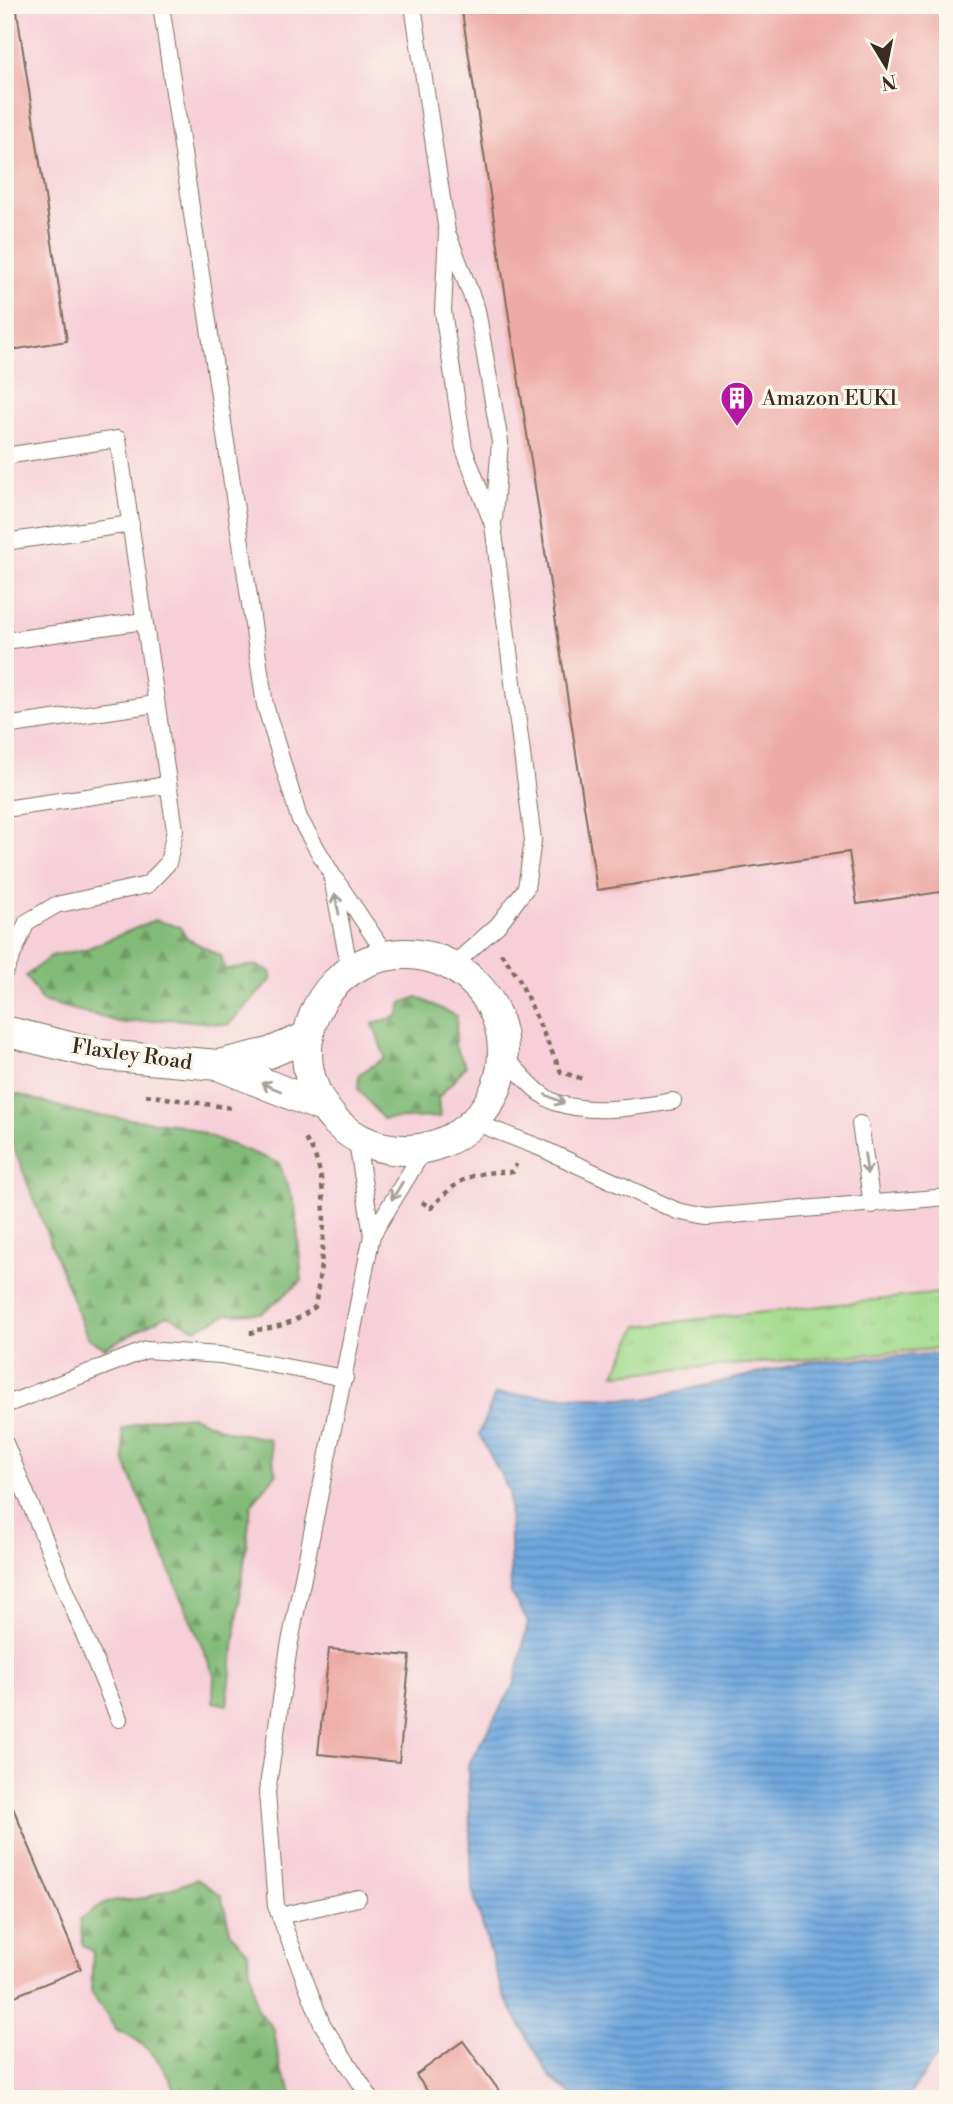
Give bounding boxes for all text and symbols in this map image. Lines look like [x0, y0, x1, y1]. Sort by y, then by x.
north arrow [852, 32, 922, 102]
text: N [879, 69, 898, 95]
building icon: Amazon EUK1 [718, 379, 756, 428]
place label: Amazon EUK1 [761, 386, 898, 412]
one-way arrow [329, 893, 343, 916]
street label: Flaxley Road [70, 1034, 194, 1076]
one-way arrow [261, 1079, 283, 1092]
one-way arrow [544, 1093, 565, 1106]
one-way arrow [860, 1153, 873, 1175]
one-way arrow [389, 1180, 403, 1200]

